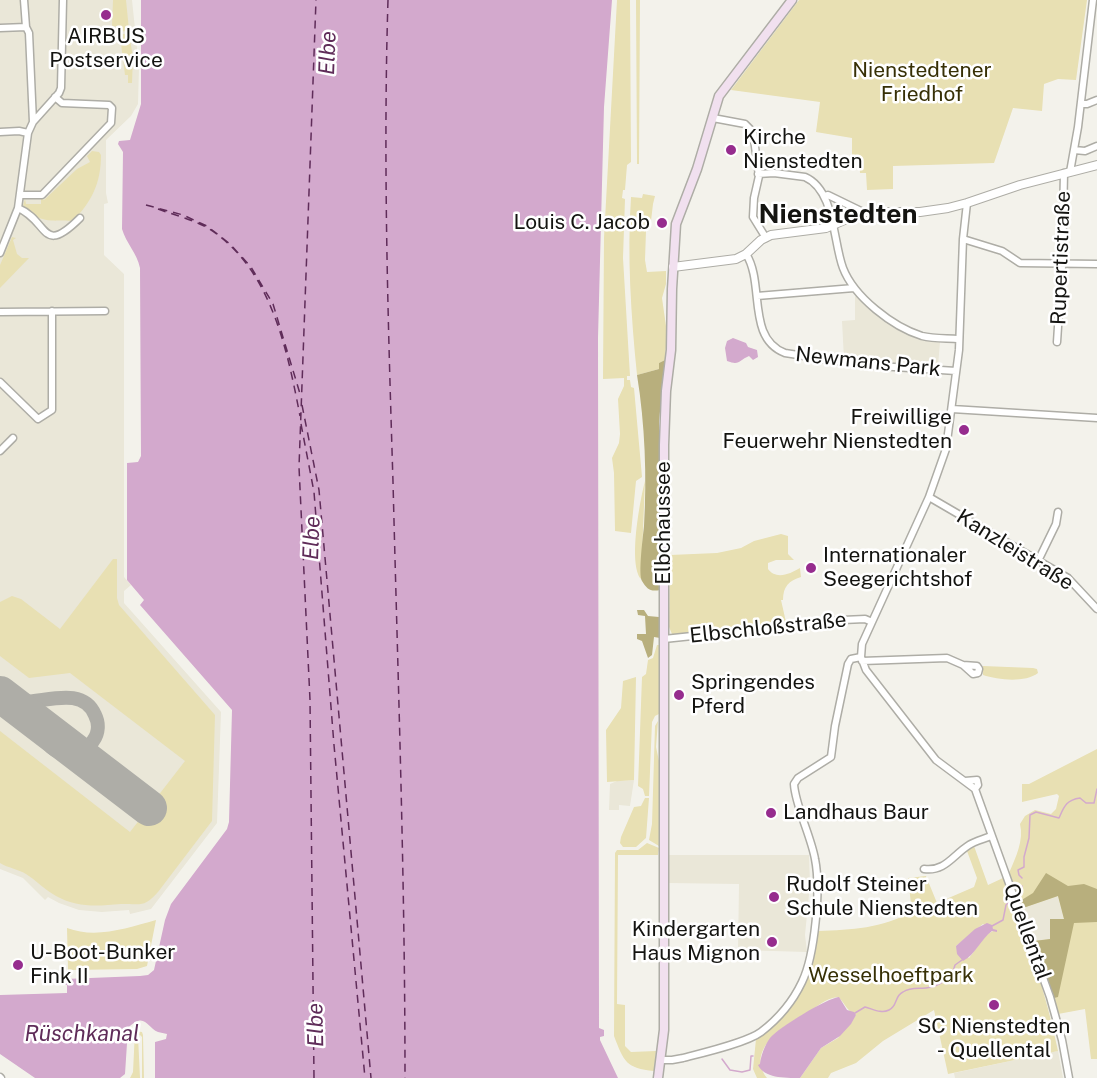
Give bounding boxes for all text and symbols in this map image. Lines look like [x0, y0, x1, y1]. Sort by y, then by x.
marker: AIRBUS Postservice [99, 8, 113, 22]
place label: AIRBUS Postservice [49, 24, 163, 74]
water label: Elbe [314, 31, 342, 75]
park label: Nienstedtener Friedhof [852, 58, 992, 108]
place label: Kirche Nienstedten [743, 125, 863, 175]
marker: Kirche Nienstedten [724, 143, 738, 157]
street label: Rupertistraße [1046, 190, 1076, 326]
district label: Nienstedten [758, 199, 918, 231]
place label: Louis C. Jacob [514, 210, 650, 236]
marker: Louis C. Jacob [655, 216, 669, 230]
street label: Newmans Park [794, 342, 942, 382]
place label: Freiwillige Feuerwehr Nienstedten [722, 405, 952, 455]
marker: Freiwillige Feuerwehr Nienstedten [957, 423, 971, 437]
street label: Elbchaussee [651, 461, 677, 585]
street label: Kanzleistraße [952, 504, 1078, 596]
water label: Elbe [298, 516, 326, 560]
place label: Internationaler Seegerichtshof [823, 543, 972, 593]
marker: Internationaler Seegerichtshof [804, 561, 818, 575]
street label: Elbschloßstraße [688, 607, 848, 649]
place label: Springendes Pferd [691, 670, 815, 720]
marker: Springendes Pferd [672, 688, 686, 702]
place label: Landhaus Baur [783, 800, 929, 826]
marker: Landhaus Baur [764, 806, 778, 820]
place label: Rudolf Steiner Schule Nienstedten [786, 872, 978, 922]
street label: Quellental [998, 880, 1056, 984]
marker: Rudolf Steiner Schule Nienstedten [767, 890, 781, 904]
place label: Kindergarten Haus Mignon [632, 917, 760, 967]
marker: Kindergarten Haus Mignon [765, 935, 779, 949]
place label: U-Boot-Bunker Fink II [30, 940, 176, 990]
marker: U-Boot-Bunker Fink II [11, 958, 25, 972]
park label: Wesselhoeftpark [808, 963, 974, 989]
marker: SC Nienstedten - Quellental [987, 998, 1001, 1012]
water label: Elbe [302, 1003, 330, 1047]
place label: SC Nienstedten - Quellental [918, 1014, 1070, 1064]
water label: Rüschkanal [25, 1021, 139, 1047]

